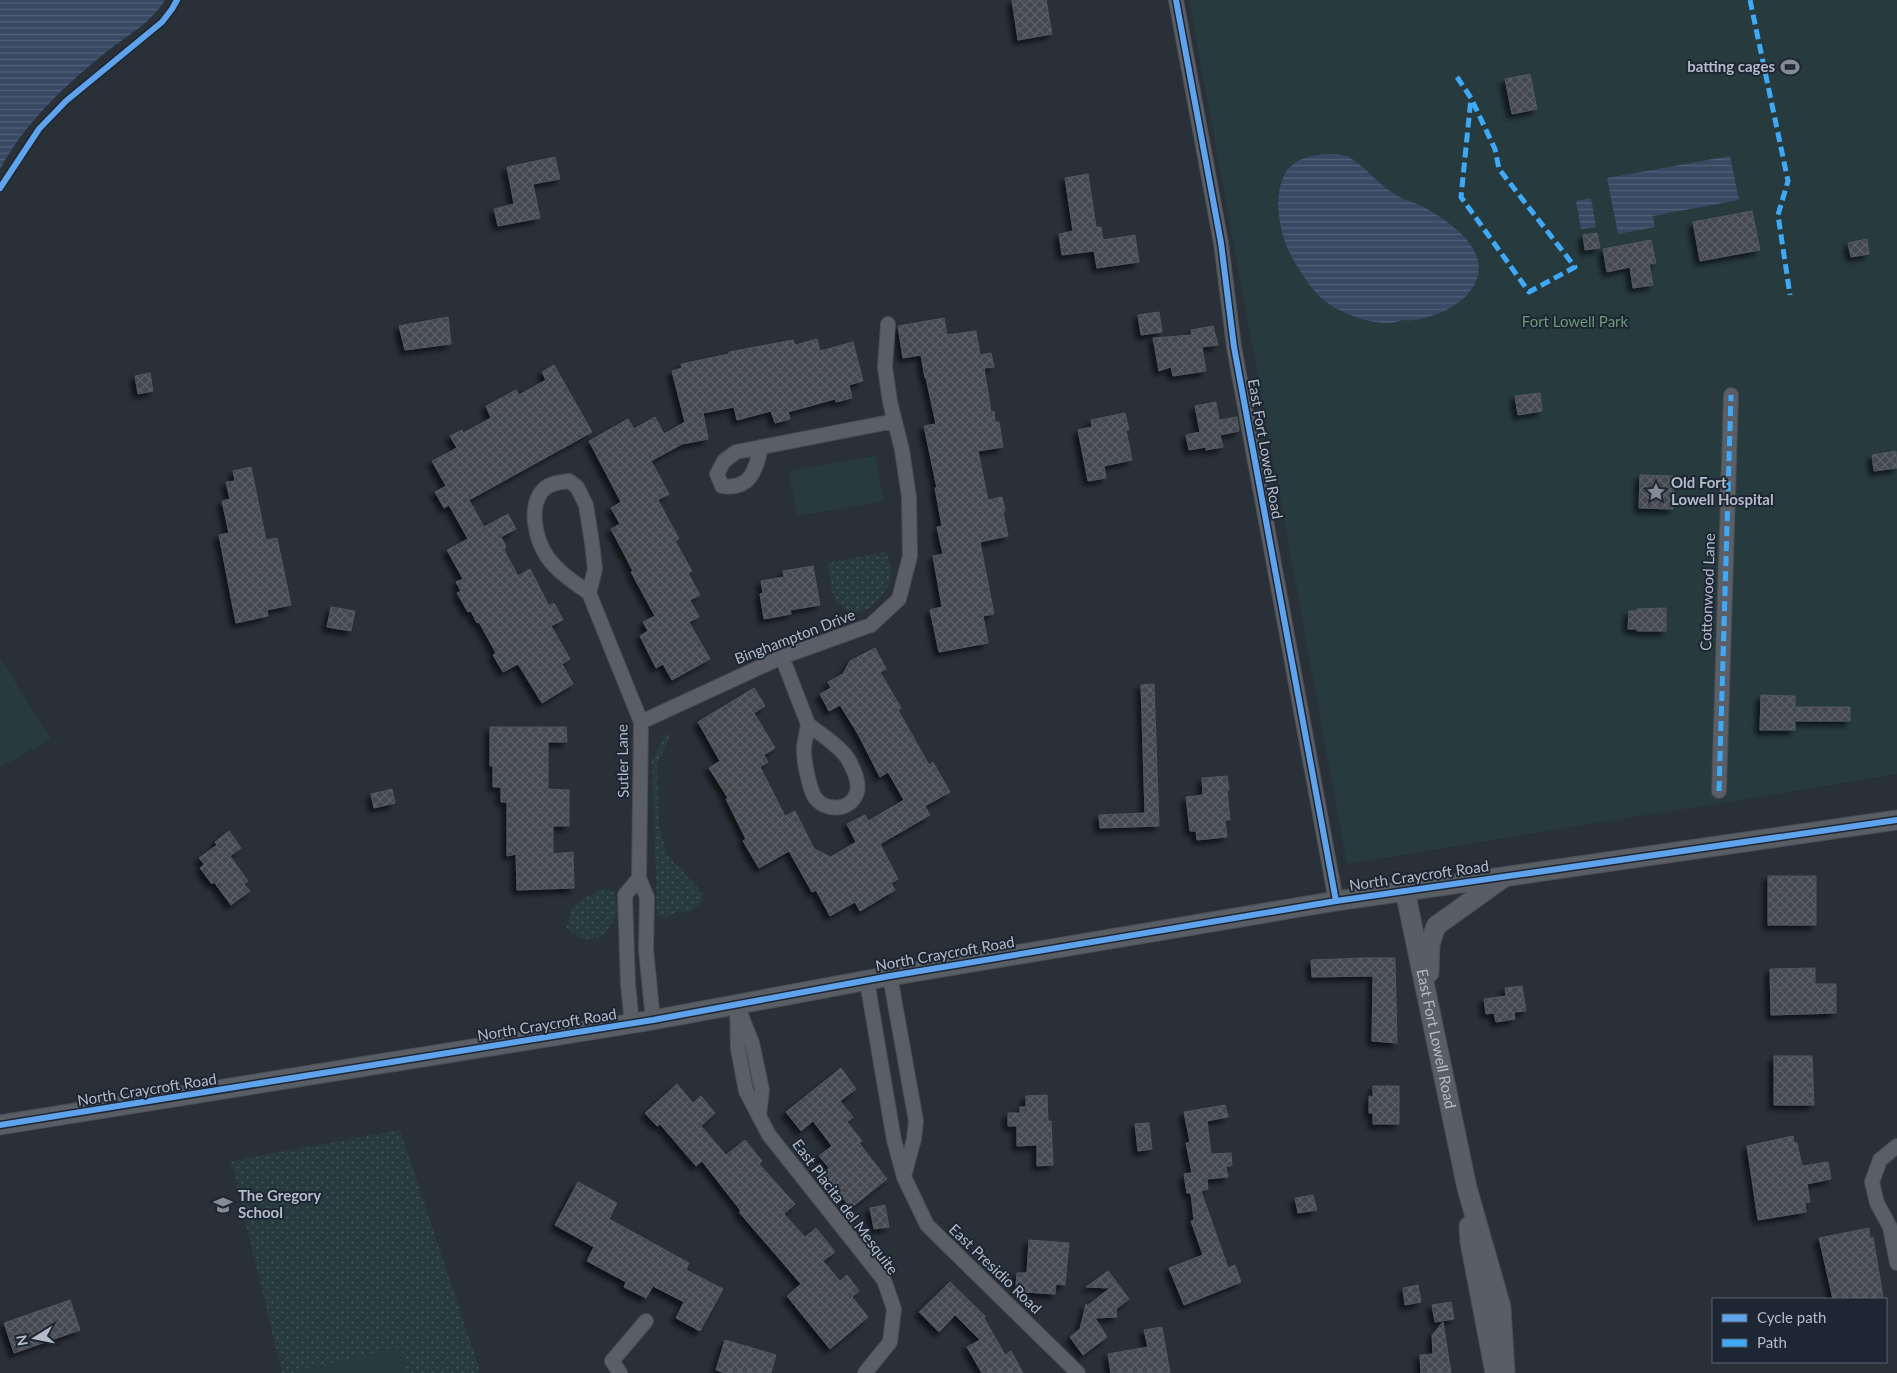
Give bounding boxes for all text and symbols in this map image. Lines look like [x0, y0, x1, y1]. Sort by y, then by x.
sports icon: batting cages [1779, 56, 1801, 78]
place label: batting cages [1687, 57, 1775, 75]
park label: Fort Lowell Park [1522, 312, 1629, 330]
street label: East Fort Lowell Road [1245, 377, 1287, 520]
place label: Old Fort Lowell Hospital [1671, 473, 1774, 508]
place icon: Old Fort Lowell Hospital [1645, 481, 1667, 503]
street label: Cottonwood Lane [1696, 533, 1718, 651]
street label: Binghampton Drive [732, 605, 857, 667]
street label: Sutler Lane [612, 724, 632, 798]
street label: North Craycroft Road [1348, 856, 1490, 894]
street label: North Craycroft Road [874, 932, 1016, 974]
street label: East Fort Lowell Road [1413, 967, 1460, 1110]
street label: North Craycroft Road [476, 1004, 618, 1044]
street label: North Craycroft Road [76, 1069, 218, 1109]
street label: East Placita del Mesquite [789, 1135, 903, 1278]
place label: The Gregory School [238, 1186, 321, 1221]
school or university icon: The Gregory School [212, 1194, 234, 1216]
street label: East Presidio Road [946, 1220, 1046, 1317]
legend [1712, 1298, 1887, 1363]
text: Cycle path [1757, 1308, 1826, 1326]
north arrow [10, 1313, 60, 1363]
text: Path [1757, 1333, 1787, 1351]
text: N [12, 1334, 31, 1347]

